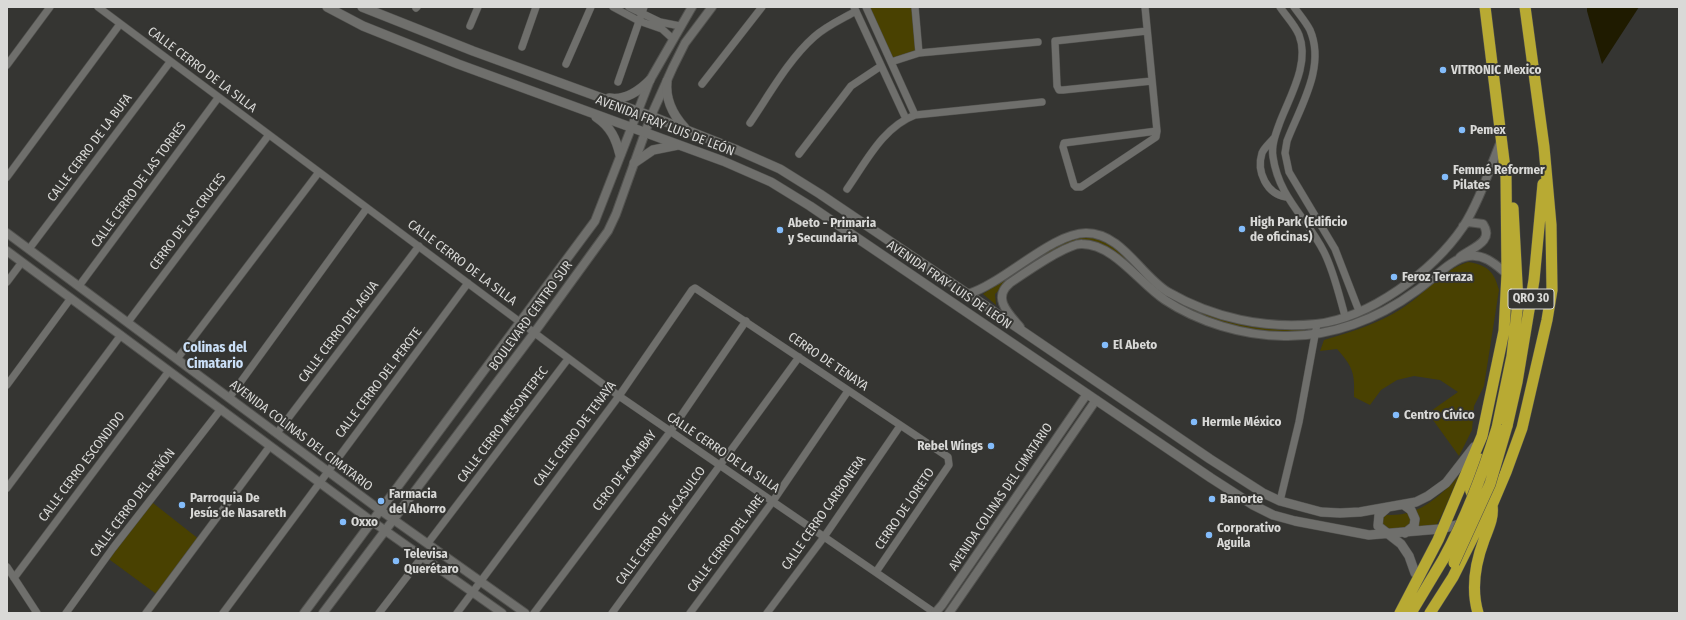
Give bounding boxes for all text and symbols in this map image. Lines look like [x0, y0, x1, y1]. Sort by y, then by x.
street label: CALLE CERRO DE LA SILLA [144, 24, 260, 116]
place label: VITRONIC Mexico [1451, 62, 1541, 78]
marker: VITRONIC Mexico [1438, 65, 1448, 75]
street label: CALLE CERRO DE LA BUFA [44, 91, 136, 205]
street label: AVENIDA FRAY LUIS DE LEÓN [594, 92, 736, 160]
street label: CALLE CERRO DE LAS TORRES [88, 119, 190, 251]
place label: Pemex [1470, 122, 1506, 138]
marker: Pemex [1457, 125, 1467, 135]
place label: Femmé Reformer Pilates [1453, 162, 1545, 193]
street label: CERRO DE LAS CRUCES [147, 171, 229, 273]
marker: Femmé Reformer Pilates [1440, 172, 1450, 182]
place label: High Park (Edificio de oficinas) [1250, 214, 1348, 245]
place label: Abeto - Primaria y Secundaria [788, 215, 876, 246]
street label: CALLE CERRO DE LA SILLA [404, 217, 520, 309]
marker: High Park (Edificio de oficinas) [1237, 224, 1247, 234]
marker: Abeto - Primaria y Secundaria [775, 225, 785, 235]
street label: AVENIDA FRAY LUIS DE LEÓN [884, 237, 1014, 333]
street label: BOULEVARD CENTRO SUR [486, 258, 576, 374]
place label: Feroz Terraza [1402, 269, 1473, 285]
marker: Feroz Terraza [1389, 272, 1399, 282]
street label: CALLE CERRO DEL AGUA [296, 278, 382, 386]
road number: QRO 30 [1508, 289, 1554, 309]
street label: CALLE CERRO DEL PEROTE [332, 325, 426, 441]
street label: CERRO DE TENAYA [785, 329, 871, 395]
place label: El Abeto [1113, 337, 1157, 353]
district label: Colinas del Cimatario [183, 340, 247, 372]
marker: El Abeto [1100, 340, 1110, 350]
street label: CALLE CERRO MESONTEPEC [454, 364, 552, 486]
street label: AVENIDA COLINAS DEL CIMATARIO [227, 377, 375, 495]
street label: CALLE CERRO DE TENAYA [530, 378, 620, 490]
place label: Centro Cívico [1404, 407, 1475, 423]
street label: CALLE CERRO ESCONDIDO [36, 409, 128, 525]
street label: CALLE CERRO DE LA SILLA [664, 409, 782, 497]
marker: Centro Cívico [1391, 410, 1401, 420]
place label: Hermle México [1202, 414, 1281, 430]
marker: Hermle México [1189, 417, 1199, 427]
street label: AVENIDA COLINAS DEL CIMATARIO [946, 420, 1056, 574]
street label: CERO DE ACAMBAY [590, 428, 660, 514]
place label: Rebel Wings [917, 438, 983, 454]
marker: Rebel Wings [986, 441, 996, 451]
street label: CALLE CERRO DEL PEÑÓN [87, 446, 179, 560]
street label: CALLE CERRO CARBONERA [779, 453, 869, 573]
street label: CALLE CERRO DE ACASULCO [613, 464, 709, 588]
street label: CERRO DE LORETO [872, 465, 938, 553]
place label: Farmacia del Ahorro [389, 486, 446, 517]
place label: Parroquia De Jesús de Nasareth [190, 490, 286, 521]
place label: Banorte [1220, 491, 1263, 507]
street label: CALLE CERRO DEL AIRE [684, 492, 768, 596]
marker: Banorte [1207, 494, 1217, 504]
marker: Farmacia del Ahorro [376, 496, 386, 506]
marker: Parroquia De Jesús de Nasareth [177, 500, 187, 510]
place label: Oxxo [351, 514, 378, 530]
marker: Oxxo [338, 517, 348, 527]
place label: Corporativo Aguila [1217, 520, 1281, 551]
marker: Corporativo Aguila [1204, 530, 1214, 540]
place label: Televisa Querétaro [404, 546, 459, 577]
marker: Televisa Querétaro [391, 556, 401, 566]

